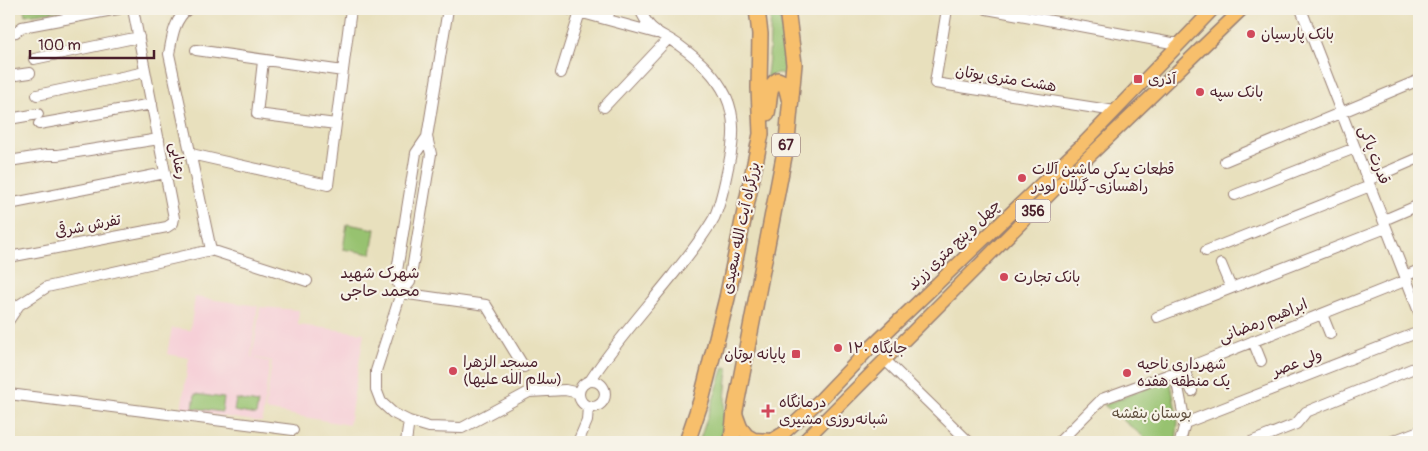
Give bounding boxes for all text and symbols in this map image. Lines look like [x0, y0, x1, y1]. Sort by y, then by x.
place label: بانک پارسیان [1261, 25, 1334, 44]
scale bar [30, 28, 154, 60]
marker: بانک پارسیان [1245, 28, 1257, 40]
text: 100 m [38, 36, 81, 55]
street label: هشت متری بوتان [954, 62, 1058, 96]
place label: آذری [1148, 70, 1177, 89]
marker: آذری [1132, 73, 1144, 85]
place label: بانک سپه [1210, 83, 1263, 102]
marker: بانک سپه [1194, 86, 1206, 98]
street label: قدرت پاکی [1354, 123, 1394, 187]
road number: 67 [772, 134, 800, 156]
street label: رعنایی [165, 141, 191, 181]
street label: بزرگراه آیت الله سعیدی [718, 160, 764, 296]
place label: قطعات یدکی ماشین آلات راهسازی-گیلان لودر [1031, 160, 1174, 196]
marker: قطعات یدکی ماشین آلات راهسازی-گیلان لودر [1016, 172, 1028, 184]
street label: چهل و پنج متری زرند [903, 195, 1005, 295]
road number: 356 [1016, 200, 1050, 222]
street label: تفرش شرقی [53, 208, 123, 242]
district label: شهرک شهید محمد حاجی [340, 263, 420, 301]
place label: بانک تجارت [1014, 268, 1080, 287]
marker: بانک تجارت [998, 271, 1010, 283]
street label: ابراهیم رمضانی [1216, 295, 1311, 349]
place label: جایگاه ۱۲۰ [848, 339, 908, 358]
marker: جایگاه ۱۲۰ [832, 342, 844, 354]
place label: پایانه بوتان [724, 345, 786, 364]
street label: ولی عصر [1267, 345, 1325, 382]
marker: پایانه بوتان [790, 348, 802, 360]
place label: مسجد الزهرا (سلام الله علیها) [463, 353, 562, 390]
place label: شهرداری ناحیه یک منطقه هفده [1137, 355, 1230, 391]
marker: مسجد الزهرا (سلام الله علیها) [447, 365, 459, 377]
marker: شهرداری ناحیه یک منطقه هفده [1121, 367, 1133, 379]
place label: درمانگاه شبانه‌روزی مشیری [779, 393, 888, 429]
marker: درمانگاه شبانه‌روزی مشیری [761, 404, 775, 418]
park label: بوستان بنفشه [1112, 404, 1192, 423]

